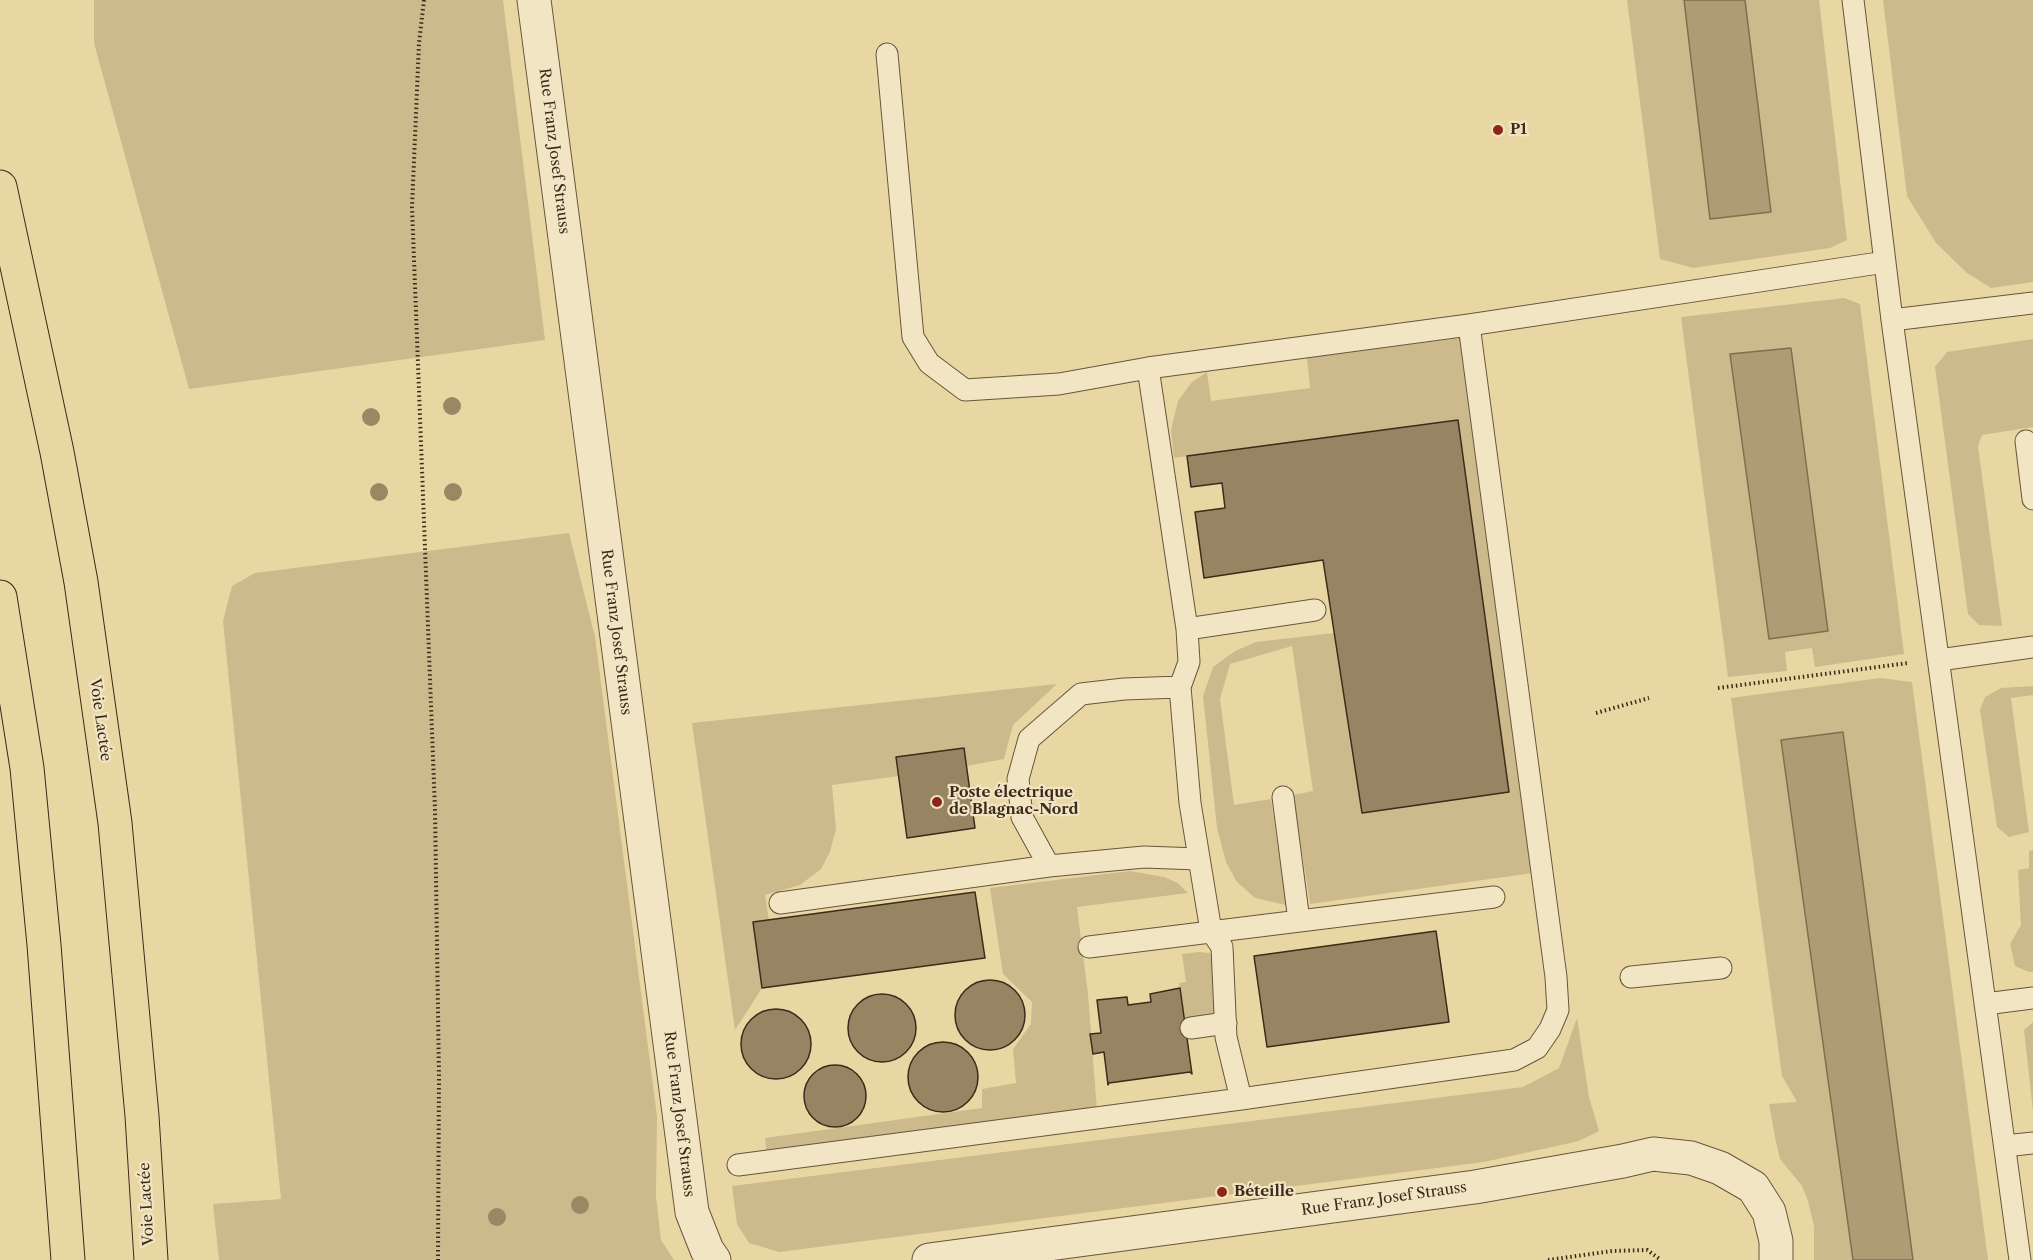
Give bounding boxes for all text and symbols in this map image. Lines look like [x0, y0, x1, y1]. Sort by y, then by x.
street label: Rue Franz Josef Strauss [535, 67, 573, 235]
place label: P1 [1510, 121, 1527, 139]
marker: P1 [1491, 123, 1505, 137]
street label: Rue Franz Josef Strauss [597, 548, 635, 716]
street label: Voie Lactée [85, 677, 115, 763]
place label: Poste électrique de Blagnac-Nord [949, 784, 1079, 819]
marker: Poste électrique de Blagnac-Nord [930, 795, 944, 809]
street label: Rue Franz Josef Strauss [660, 1030, 698, 1198]
street label: Voie Lactée [136, 1162, 158, 1246]
street label: Rue Franz Josef Strauss [1300, 1178, 1468, 1220]
place label: Béteille [1234, 1183, 1294, 1201]
marker: Béteille [1215, 1185, 1229, 1199]

